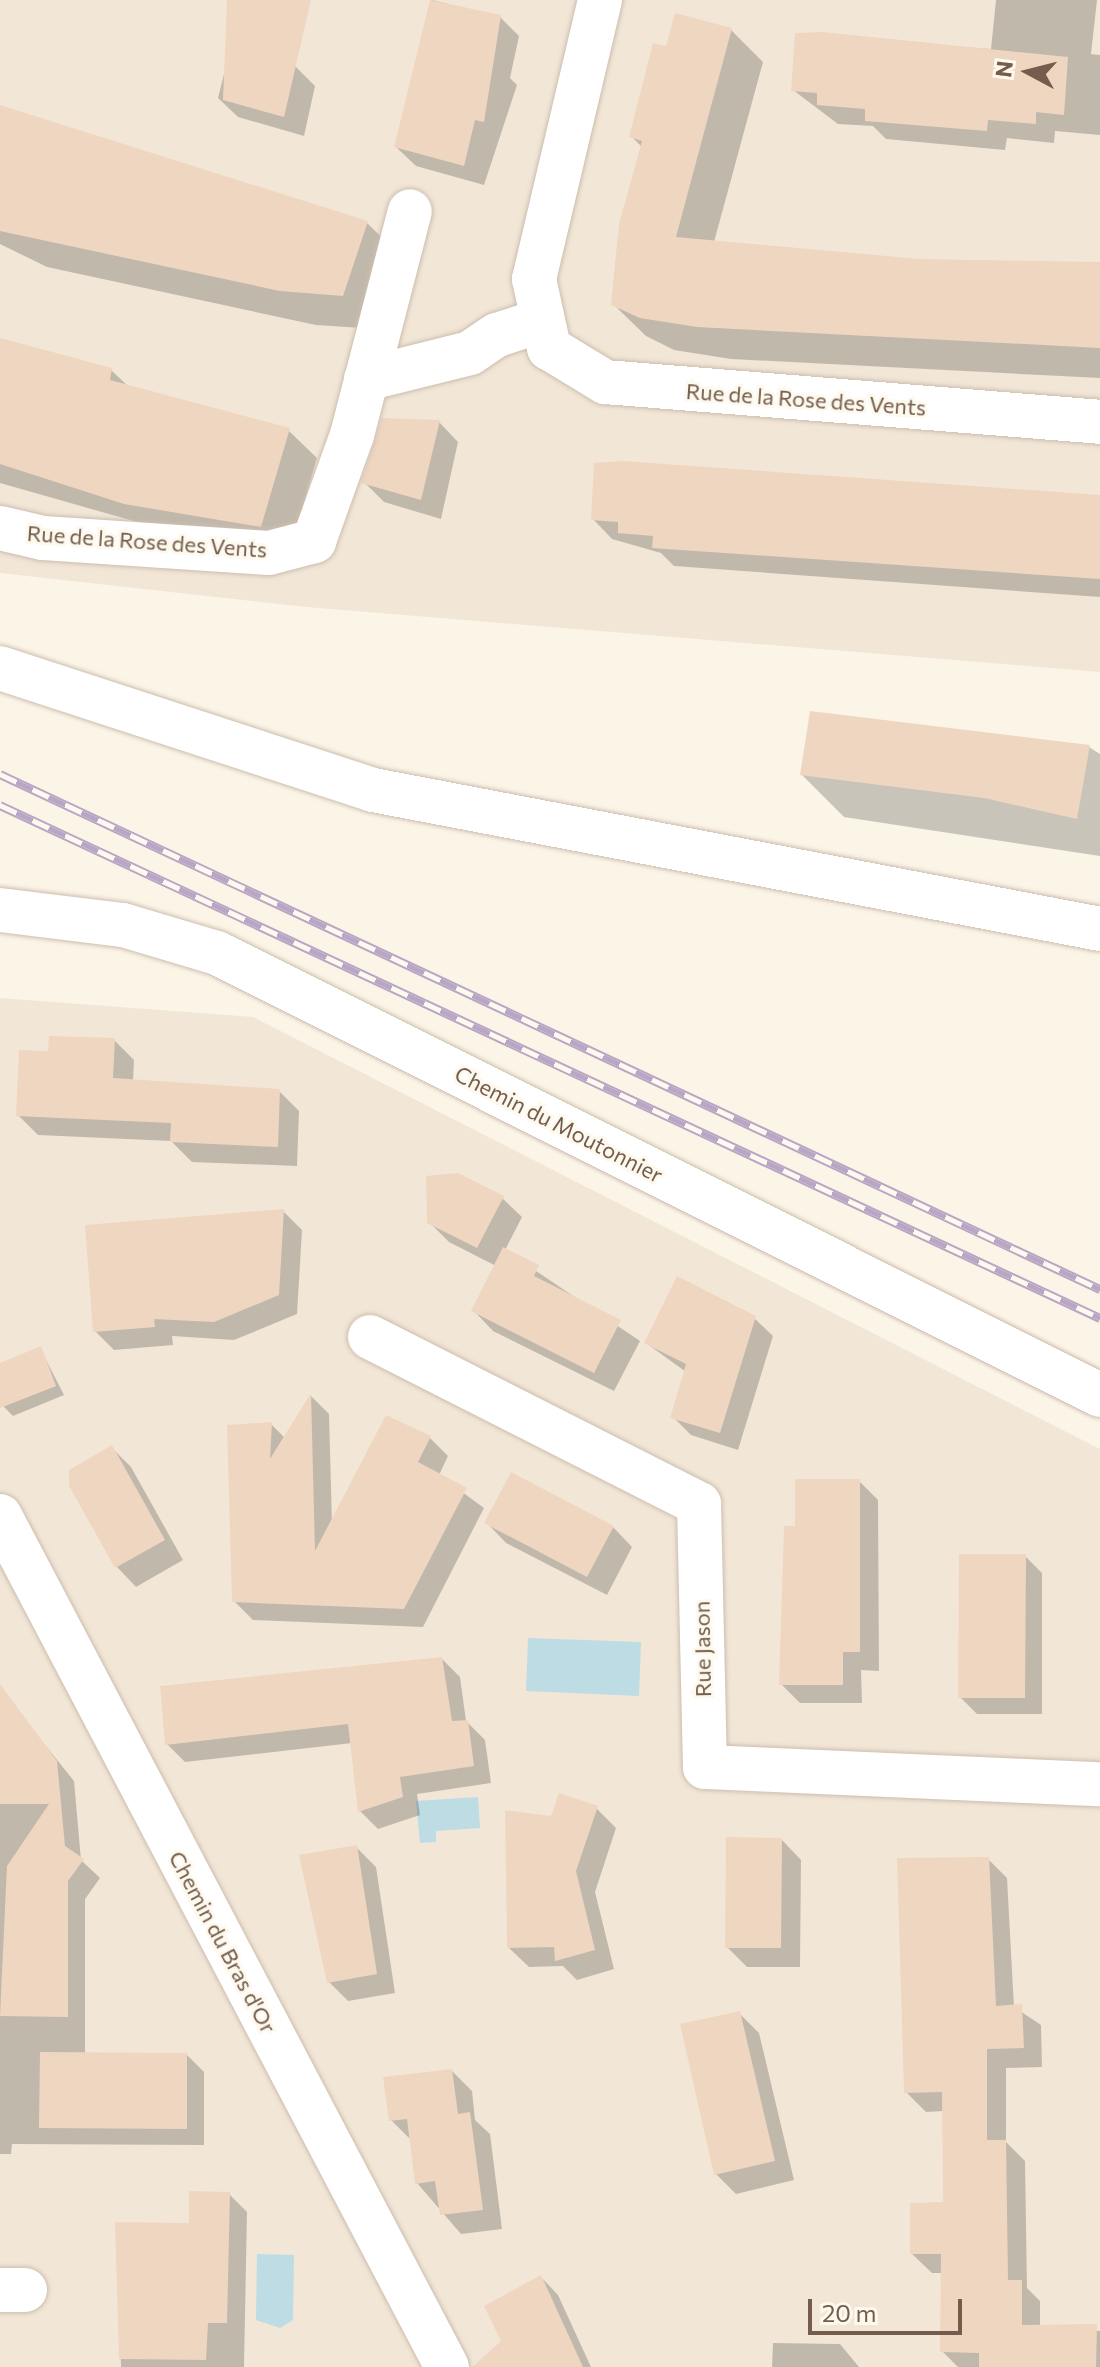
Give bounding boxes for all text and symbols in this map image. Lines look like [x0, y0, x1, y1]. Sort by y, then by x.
north arrow [988, 32, 1068, 112]
text: N [989, 59, 1018, 79]
street label: Rue de la Rose des Vents [685, 377, 927, 421]
street label: Rue de la Rose des Vents [26, 519, 268, 563]
street label: Chemin du Moutonnier [451, 1060, 667, 1188]
street label: Rue Jason [688, 1601, 716, 1697]
street label: Chemin du Bras d'Or [164, 1846, 282, 2038]
scale bar [812, 2283, 966, 2333]
text: 20 m [822, 2298, 876, 2327]

